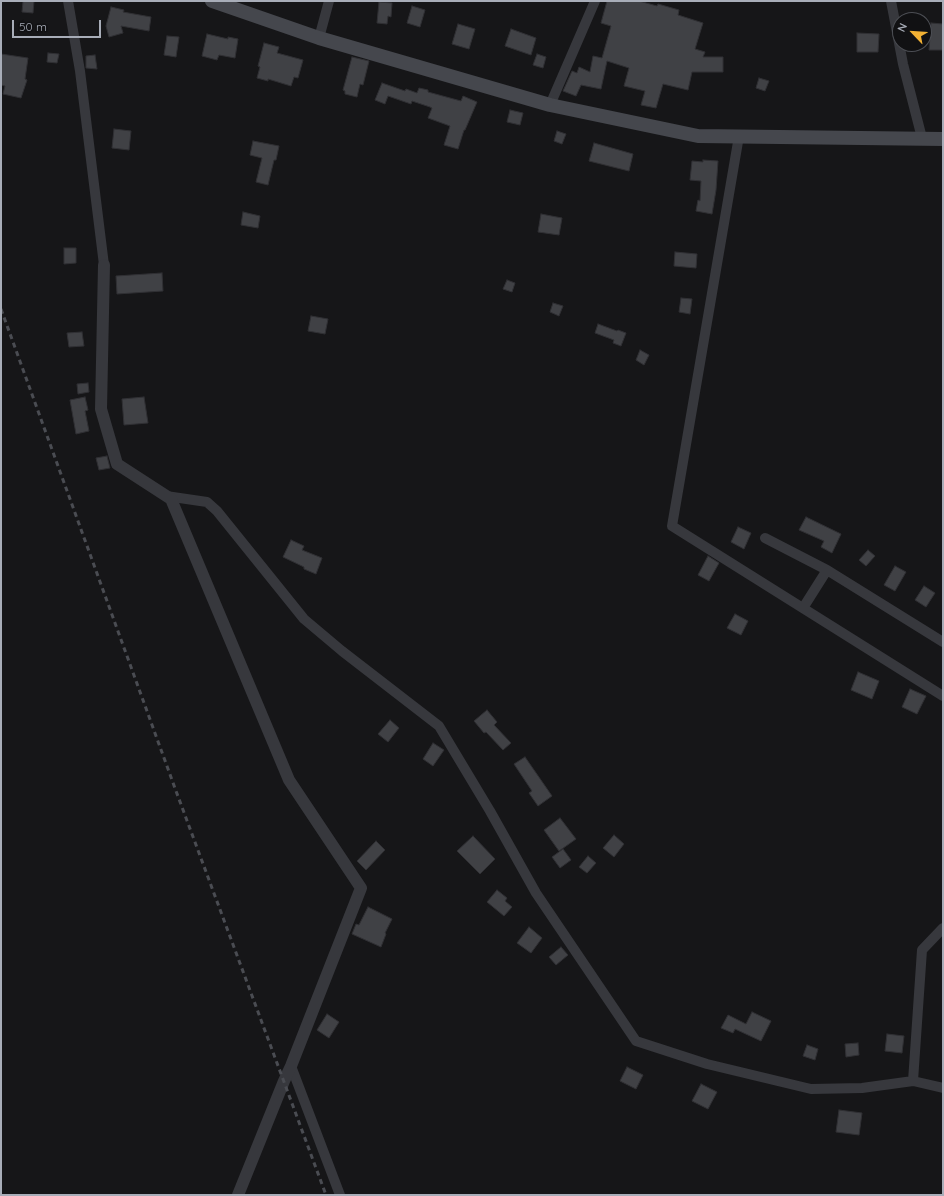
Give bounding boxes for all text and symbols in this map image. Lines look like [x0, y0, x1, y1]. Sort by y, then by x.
scale bar [14, 12, 103, 38]
north arrow [892, 12, 932, 52]
text: 50 m [19, 19, 47, 34]
text: N [894, 21, 910, 34]

